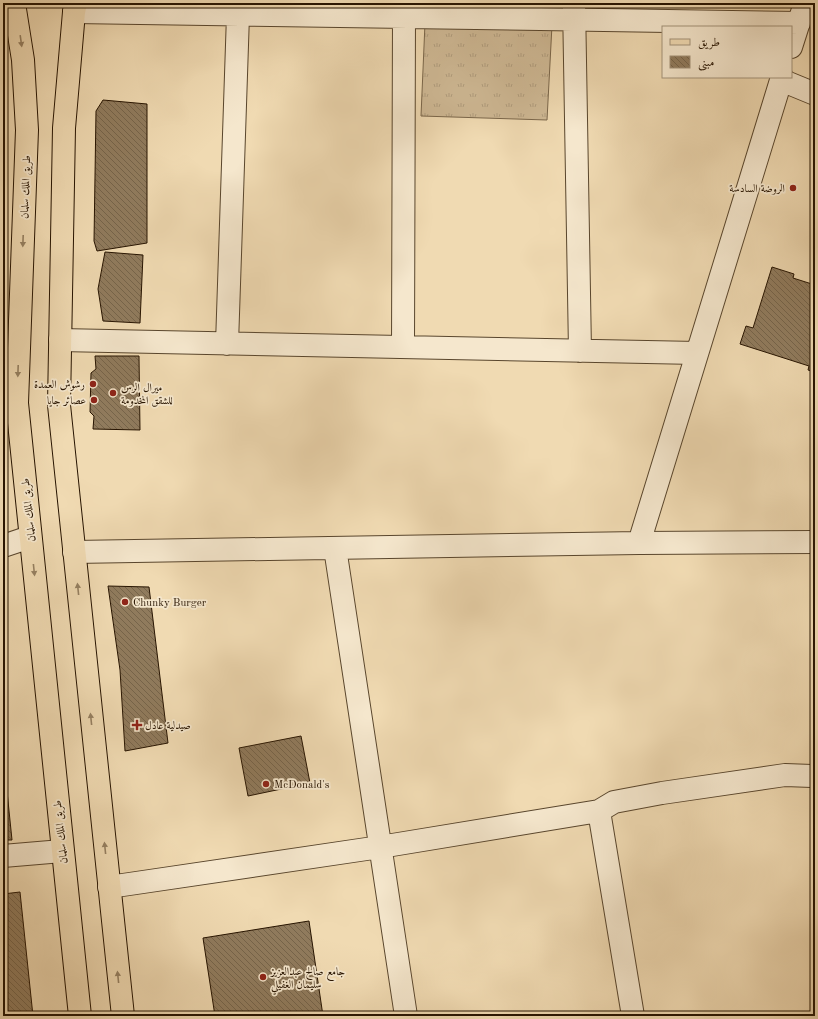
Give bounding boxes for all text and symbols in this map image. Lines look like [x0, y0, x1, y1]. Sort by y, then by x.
legend [662, 26, 792, 78]
one-way arrow [18, 35, 24, 47]
text: طريق [698, 37, 720, 50]
text: مبنى [698, 57, 714, 71]
street label: طريق الملك سلمان [20, 155, 34, 219]
place label: الروضة السادسة [729, 183, 785, 195]
marker: الروضة السادسة [788, 183, 798, 193]
one-way arrow [20, 235, 26, 248]
one-way arrow [15, 365, 21, 378]
place label: رشوش العمدة [34, 379, 85, 391]
marker: رشوش العمدة [88, 379, 98, 389]
place label: ميرال الرس للشقق المخدومة [121, 382, 173, 407]
marker: ميرال الرس للشقق المخدومة [108, 388, 118, 398]
marker: عصائر جايا [89, 395, 99, 405]
place label: عصائر جايا [47, 396, 86, 407]
street label: طريق الملك سلمان [21, 477, 39, 542]
one-way arrow [30, 564, 37, 576]
one-way arrow [75, 583, 81, 595]
marker: Chunky Burger [120, 597, 130, 607]
place label: Chunky Burger [133, 598, 207, 609]
one-way arrow [88, 713, 94, 725]
marker: صيدلية عادل [132, 720, 142, 730]
place label: صيدلية عادل [145, 721, 191, 732]
marker: McDonald's [261, 779, 271, 789]
place label: McDonald's [274, 780, 330, 791]
street label: طريق الملك سلمان [53, 799, 71, 864]
one-way arrow [101, 842, 108, 854]
place label: جامع صالح عبدالعزيز سليمان الغفيلي [270, 967, 346, 995]
one-way arrow [115, 971, 122, 983]
marker: جامع صالح عبدالعزيز سليمان الغفيلي [258, 972, 268, 982]

